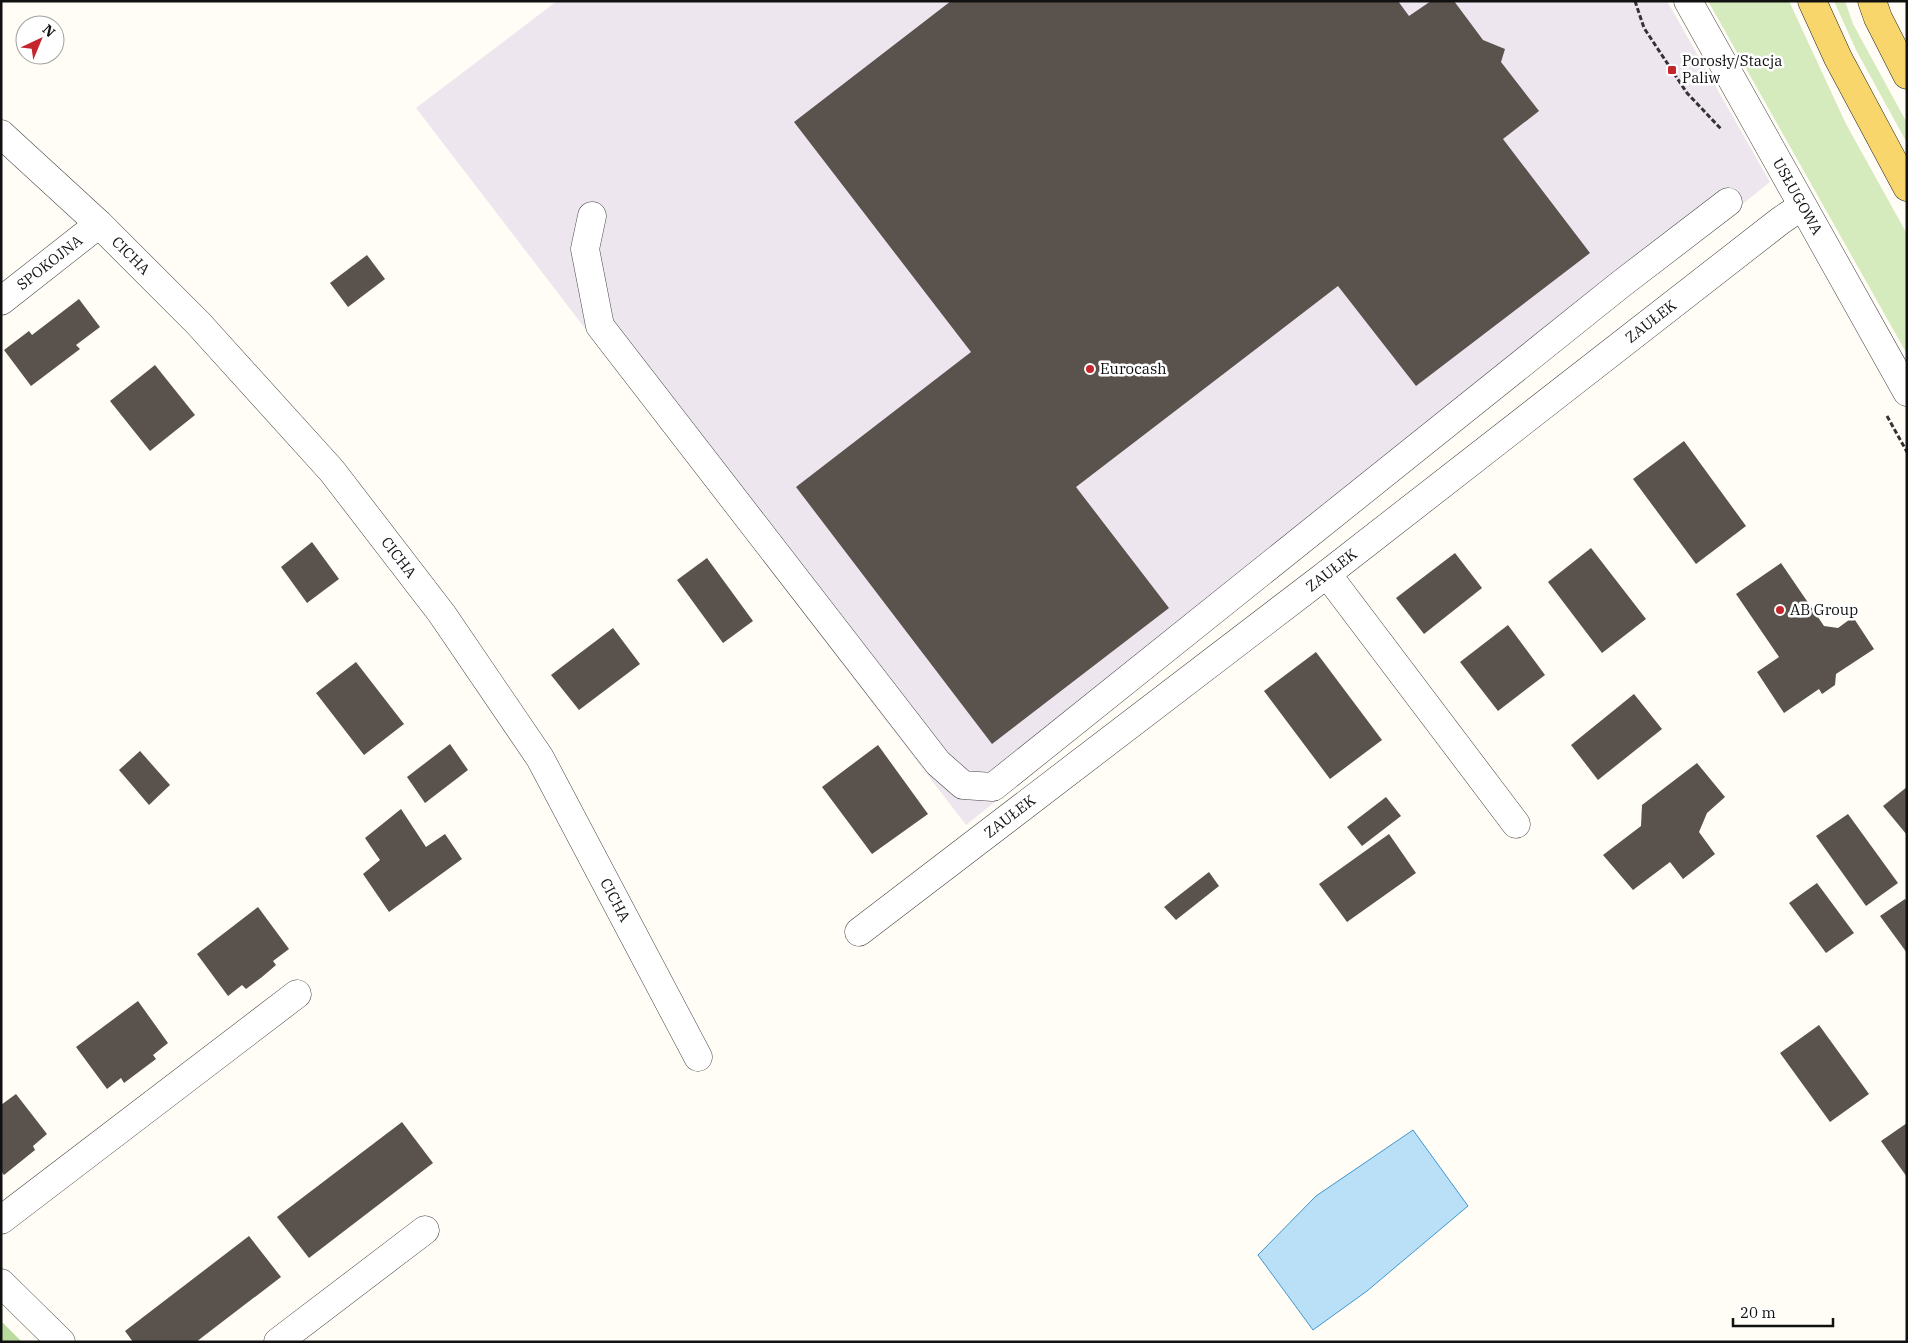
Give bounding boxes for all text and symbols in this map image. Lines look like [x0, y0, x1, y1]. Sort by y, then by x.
north arrow [15, 15, 65, 65]
text: N [39, 20, 59, 41]
place label: Porosły/Stacja Paliw [1682, 51, 1783, 87]
marker: Porosły/Stacja Paliw [1666, 64, 1678, 76]
street label: USŁUGOWA [1769, 154, 1827, 239]
street label: SPOKOJNA [13, 230, 87, 294]
street label: CICHA [108, 232, 155, 279]
street label: ZAUŁEK [1621, 295, 1680, 347]
place label: Eurocash [1100, 359, 1167, 378]
marker: Eurocash [1084, 363, 1096, 375]
street label: CICHA [377, 533, 421, 582]
street label: ZAUŁEK [1302, 544, 1361, 596]
place label: AB Group [1790, 600, 1858, 619]
marker: AB Group [1774, 604, 1786, 616]
street label: ZAUŁEK [980, 790, 1039, 842]
street label: CICHA [596, 875, 635, 926]
scale bar [1733, 1296, 1833, 1328]
text: 20 m [1740, 1303, 1776, 1322]

